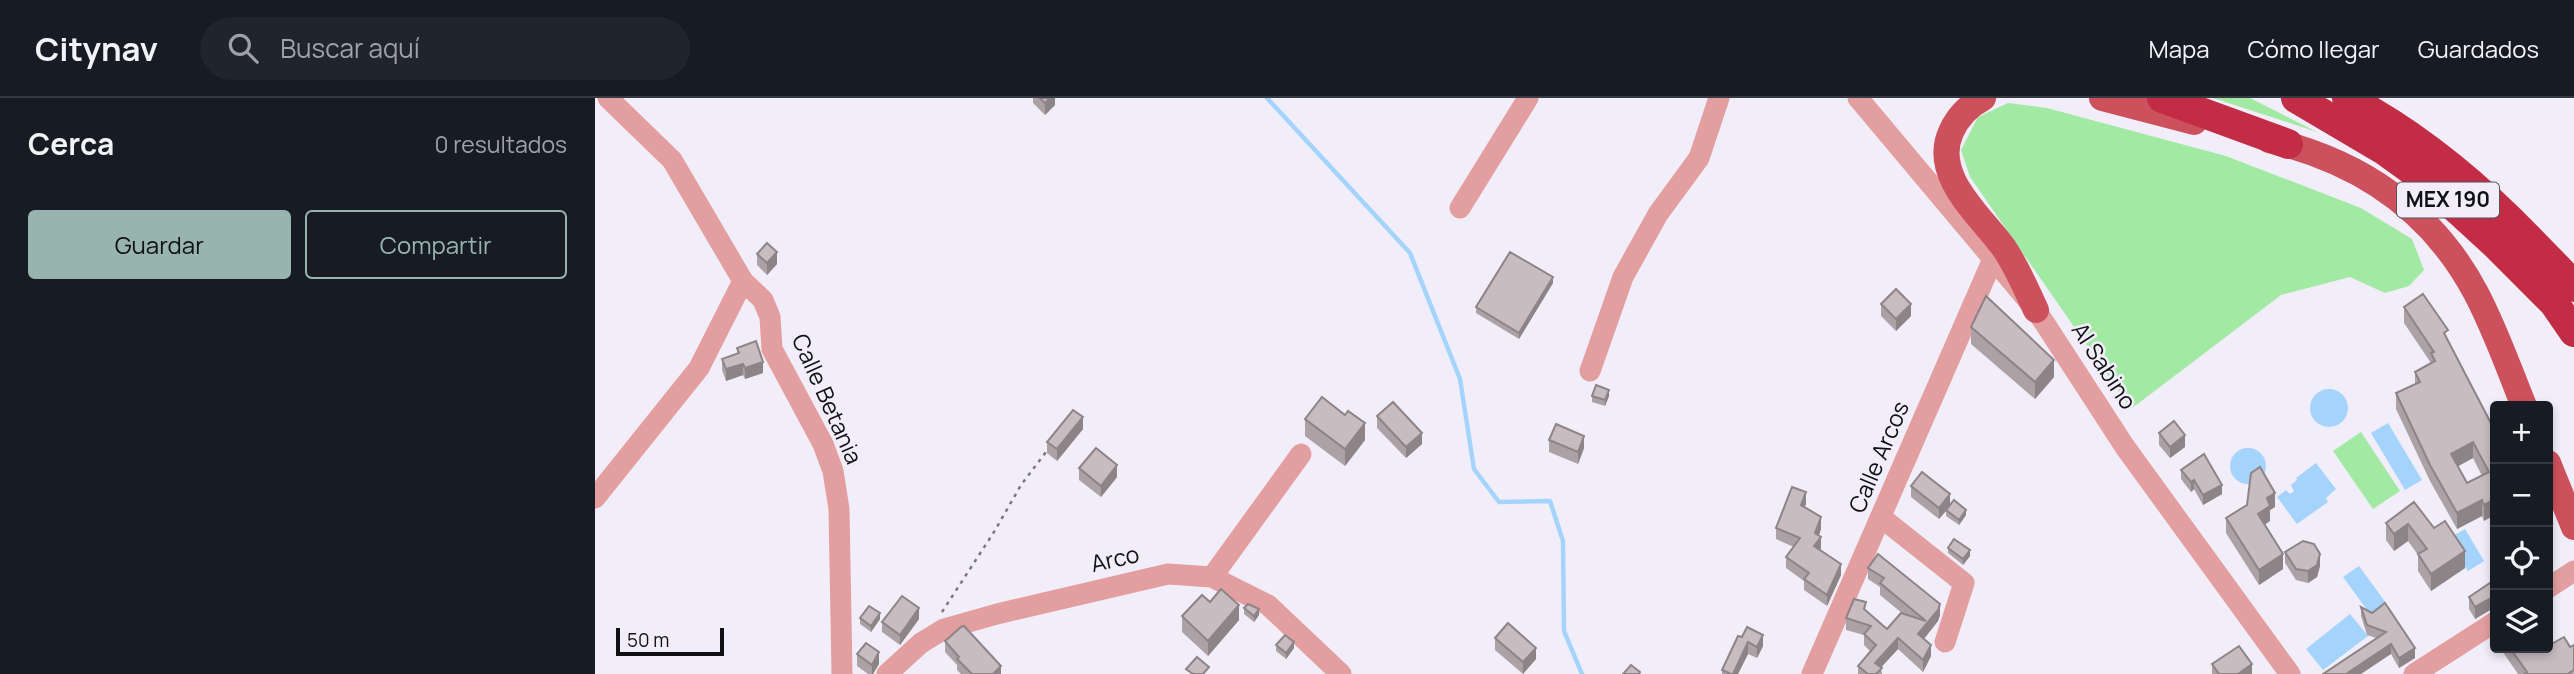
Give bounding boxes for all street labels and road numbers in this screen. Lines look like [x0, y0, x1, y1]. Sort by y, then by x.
road number: MEX 190 [2397, 182, 2499, 217]
street label: Al Sabino [2065, 316, 2145, 415]
street label: Calle Betania [785, 328, 871, 469]
street label: Calle Arcos [1840, 396, 1916, 517]
street label: Arco [1087, 537, 1142, 579]

